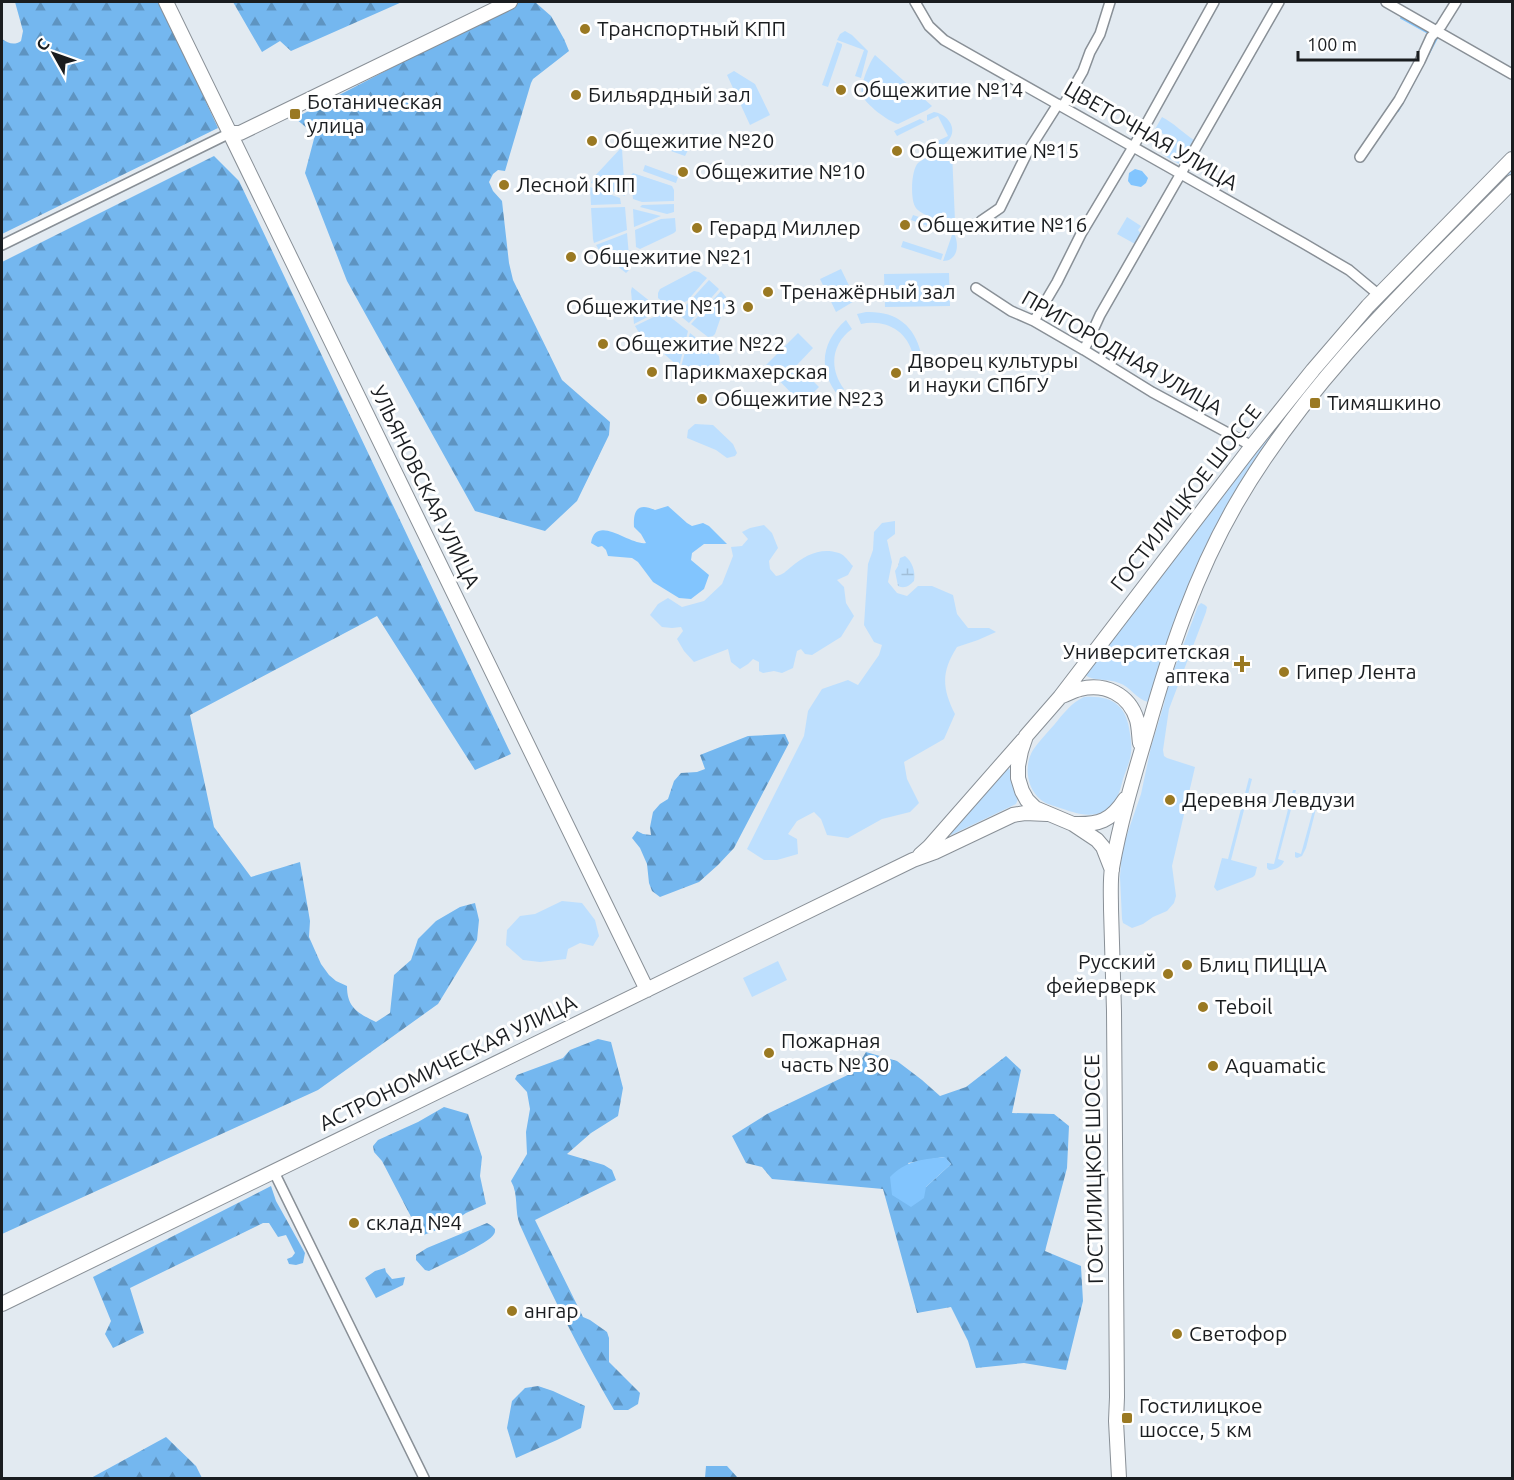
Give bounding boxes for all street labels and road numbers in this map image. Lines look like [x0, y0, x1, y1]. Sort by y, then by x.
street label: ЦВЕТОЧНАЯ УЛИЦА [1061, 76, 1243, 195]
street label: ПРИГОРОДНАЯ УЛИЦА [1018, 285, 1227, 420]
street label: УЛЬЯНОВСКАЯ УЛИЦА [366, 381, 486, 592]
street label: ГОСТИЛИЦКОЕ ШОССЕ [1105, 399, 1265, 595]
street label: АСТРОНОМИЧЕСКАЯ УЛИЦА [315, 989, 580, 1135]
street label: ГОСТИЛИЦКОЕ ШОССЕ [1079, 1054, 1107, 1284]

